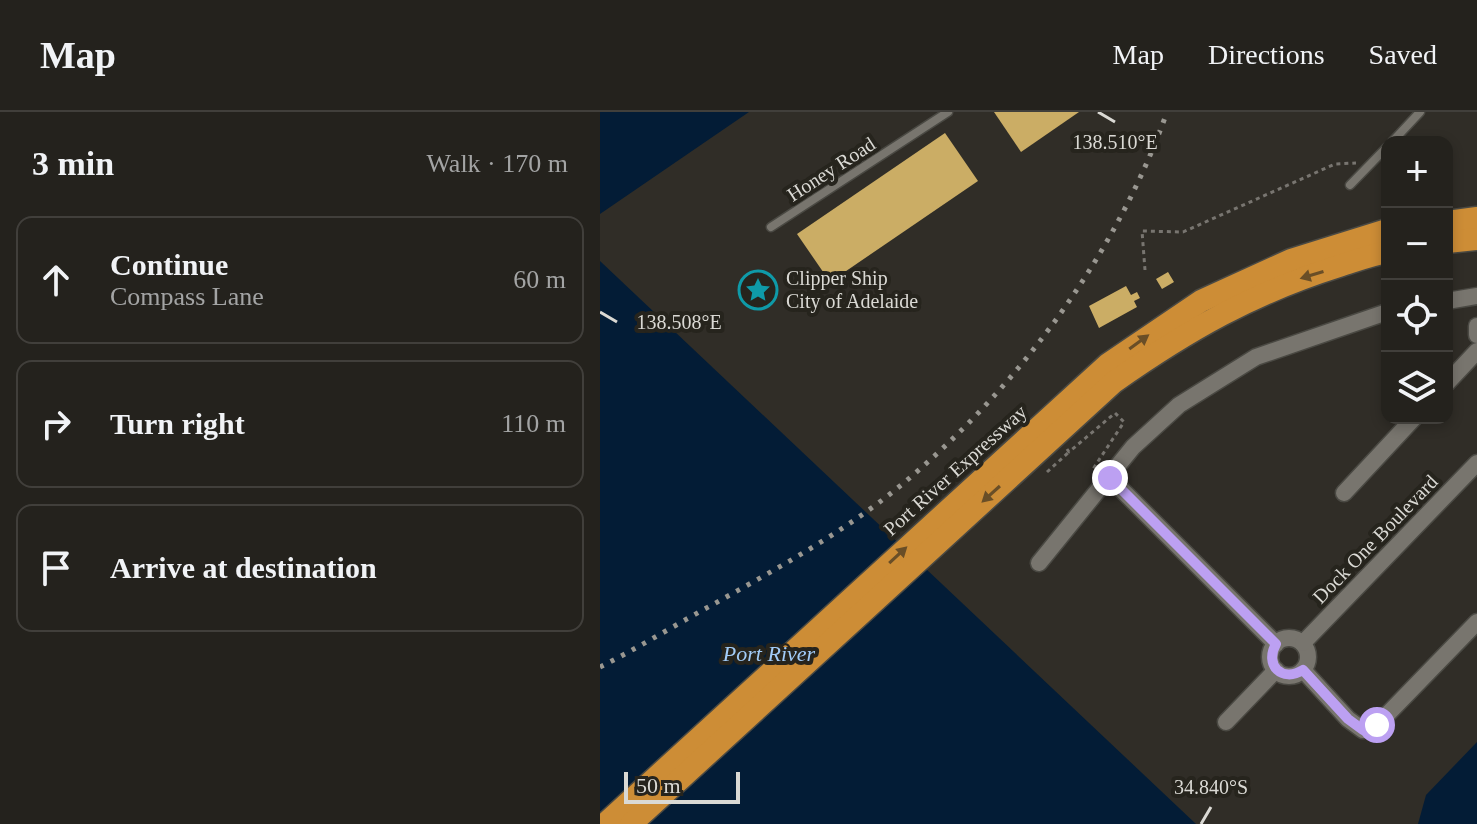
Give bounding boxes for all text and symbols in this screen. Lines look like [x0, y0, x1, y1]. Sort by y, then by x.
text: Map [40, 34, 116, 76]
text: Map [1113, 39, 1164, 70]
text: Directions [1208, 39, 1325, 70]
text: Saved [1369, 39, 1437, 70]
text: 138.510°E [1072, 131, 1158, 153]
street label: Honey Road [783, 132, 880, 206]
map controls [1381, 136, 1453, 424]
button: + [1381, 136, 1453, 208]
text: 3 min [32, 145, 114, 182]
text: Walk · 170 m [426, 149, 568, 178]
button: − [1381, 208, 1453, 280]
text: Continue [110, 248, 228, 281]
icon: ahead [34, 258, 78, 302]
text: 60 m [513, 265, 566, 294]
place label: Clipper Ship City of Adelaide [786, 267, 918, 313]
place icon: Clipper Ship City of Adelaide [737, 269, 779, 311]
one-way arrow [1300, 269, 1324, 282]
button: locate [1381, 280, 1453, 352]
text: Compass Lane [110, 282, 264, 311]
text: 138.508°E [636, 311, 722, 333]
one-way arrow [1129, 335, 1149, 351]
button: layers [1381, 352, 1453, 424]
street label: Port River Expressway [879, 400, 1032, 541]
icon: right [34, 402, 78, 446]
text: Turn right [110, 407, 245, 440]
text: 110 m [501, 409, 566, 438]
route end [1092, 460, 1128, 496]
street label: Dock One Boulevard [1308, 470, 1442, 608]
one-way arrow [981, 484, 1000, 502]
icon: arrive [34, 546, 78, 590]
one-way arrow [888, 547, 907, 565]
text: Arrive at destination [110, 551, 377, 584]
water label: Port River [722, 641, 816, 666]
route start [1359, 707, 1395, 743]
scale bar [624, 768, 740, 804]
text: 50 m [636, 773, 681, 798]
text: 34.840°S [1174, 776, 1248, 798]

